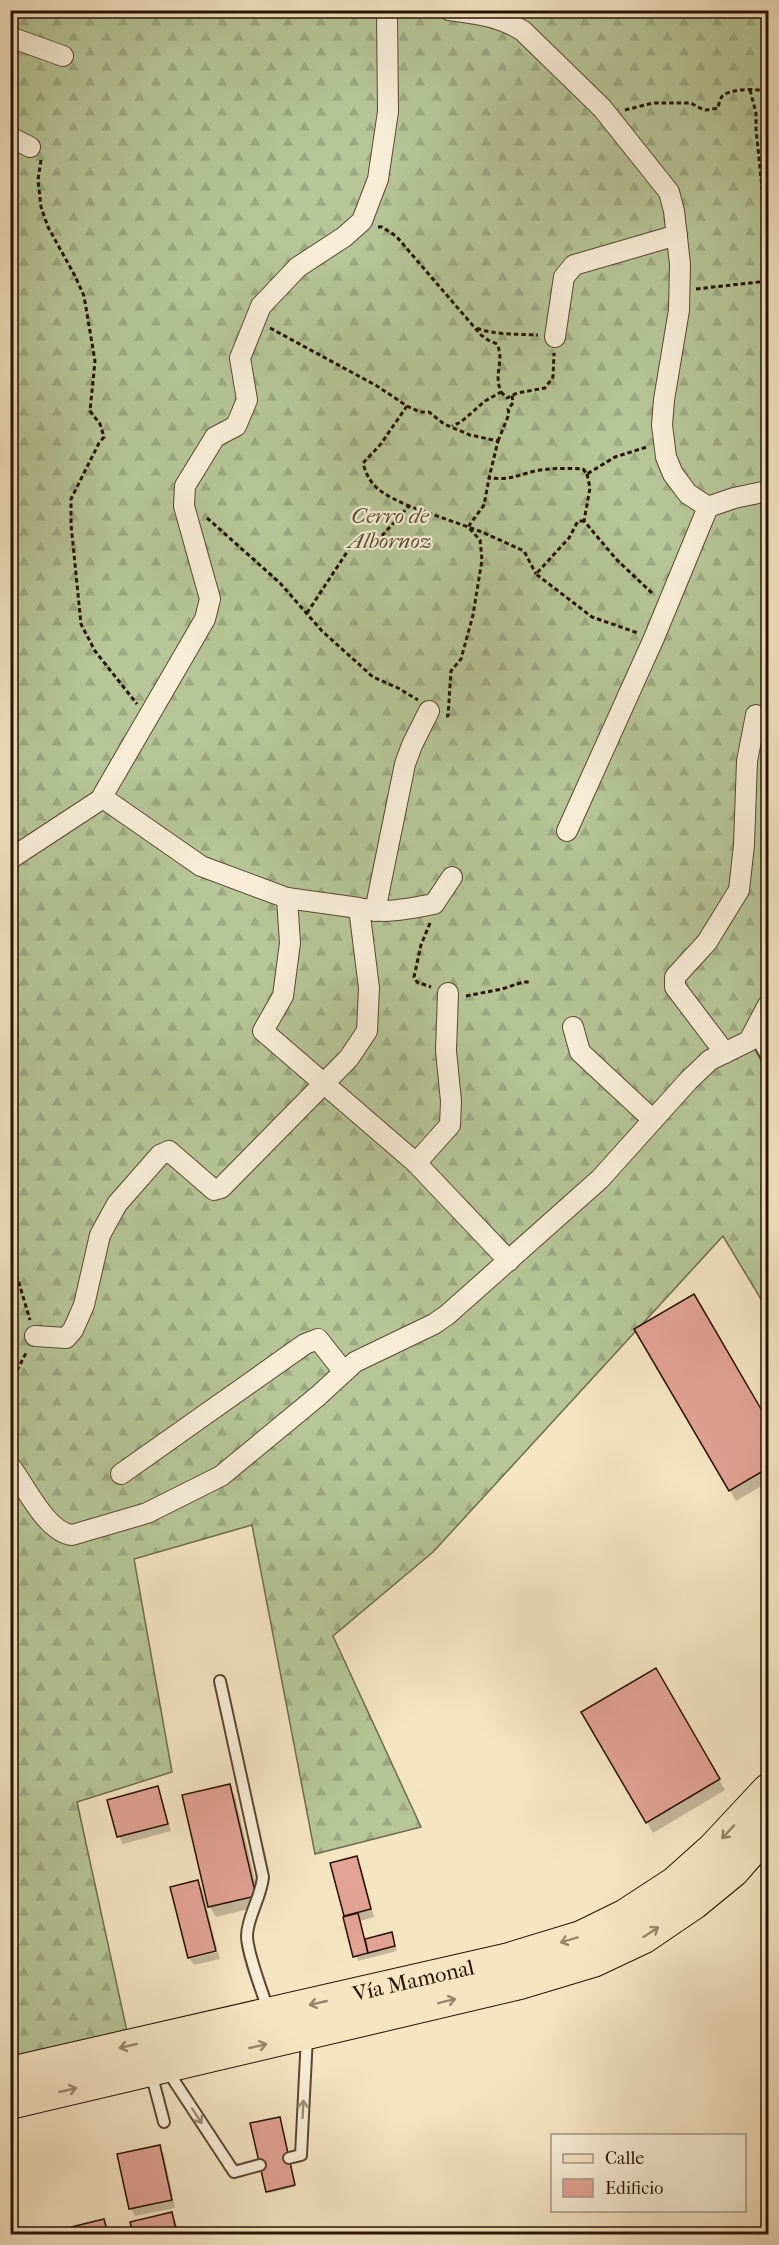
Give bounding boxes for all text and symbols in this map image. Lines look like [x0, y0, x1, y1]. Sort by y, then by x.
park label: Cerro de Albornoz [345, 503, 432, 554]
one-way arrow [721, 1825, 736, 1840]
one-way arrow [642, 1926, 659, 1938]
one-way arrow [559, 1935, 578, 1946]
street label: Vía Mamonal [349, 1954, 477, 2007]
one-way arrow [437, 1994, 456, 2006]
one-way arrow [309, 1998, 329, 2009]
one-way arrow [248, 2039, 267, 2051]
one-way arrow [119, 2041, 138, 2053]
one-way arrow [58, 2083, 77, 2095]
one-way arrow [298, 2099, 309, 2119]
one-way arrow [191, 2107, 203, 2124]
legend [551, 2134, 746, 2212]
text: Calle [605, 2148, 644, 2169]
text: Edificio [605, 2178, 663, 2199]

